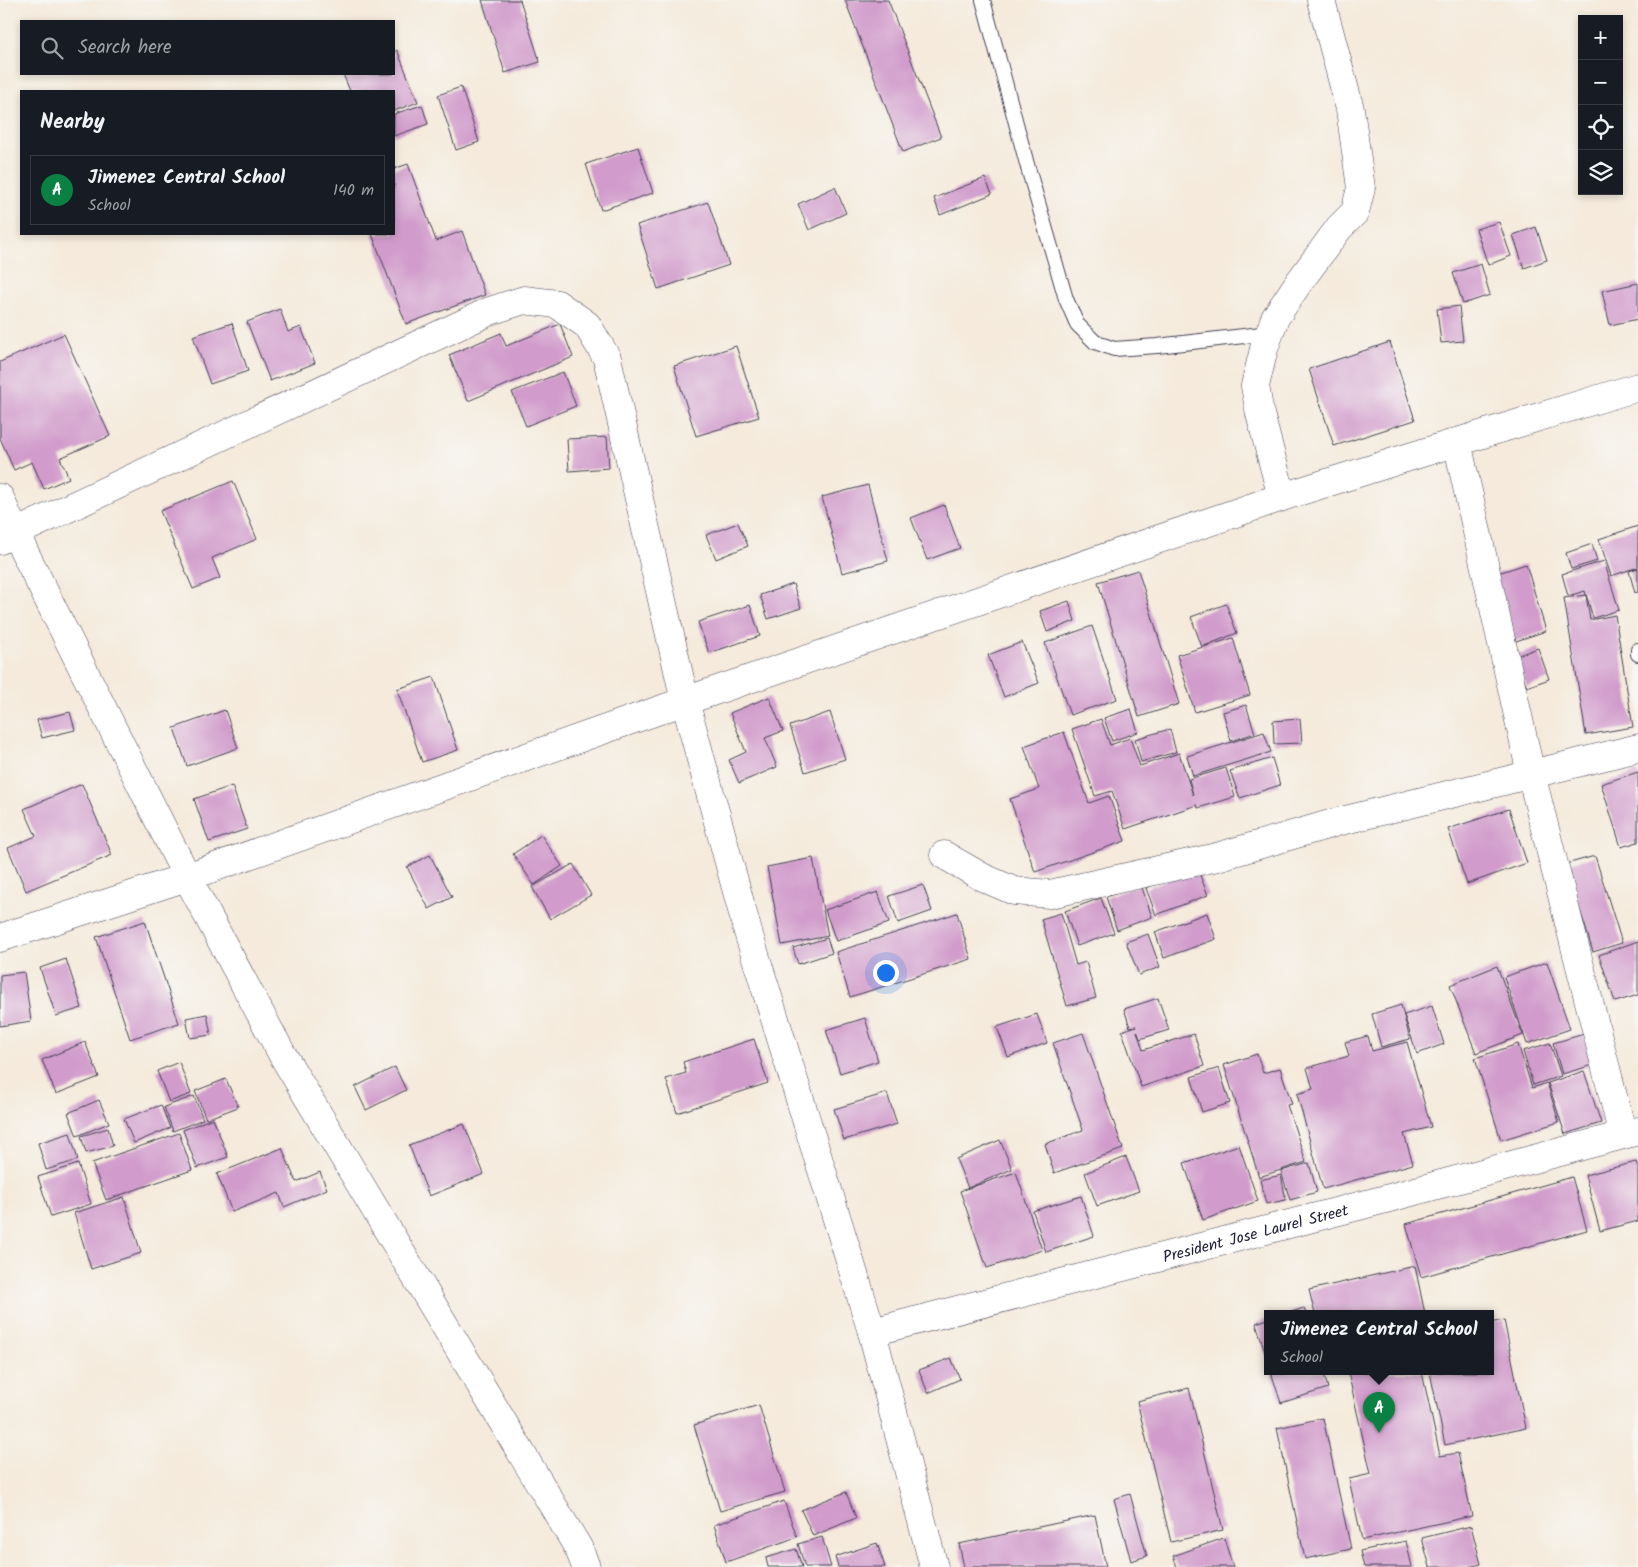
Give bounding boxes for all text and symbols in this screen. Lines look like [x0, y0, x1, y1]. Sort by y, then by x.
map controls [1578, 15, 1623, 195]
button: + [1578, 15, 1623, 60]
search box [20, 20, 395, 75]
text: Search here [78, 33, 172, 63]
icon: search [38, 34, 66, 62]
button: − [1578, 60, 1623, 105]
button: locate [1578, 105, 1623, 150]
text: Nearby [40, 106, 105, 139]
button: layers [1578, 150, 1623, 195]
text: Jimenez Central School [88, 163, 285, 193]
text: A [52, 178, 62, 203]
text: 140 m [333, 178, 374, 203]
text: School [88, 193, 131, 218]
your location [873, 960, 899, 986]
street label: President Jose Laurel Street [1160, 1198, 1352, 1270]
popup [1264, 1310, 1494, 1375]
text: Jimenez Central School [1280, 1315, 1478, 1345]
text: School [1280, 1345, 1323, 1370]
pin: A [1363, 1392, 1395, 1433]

